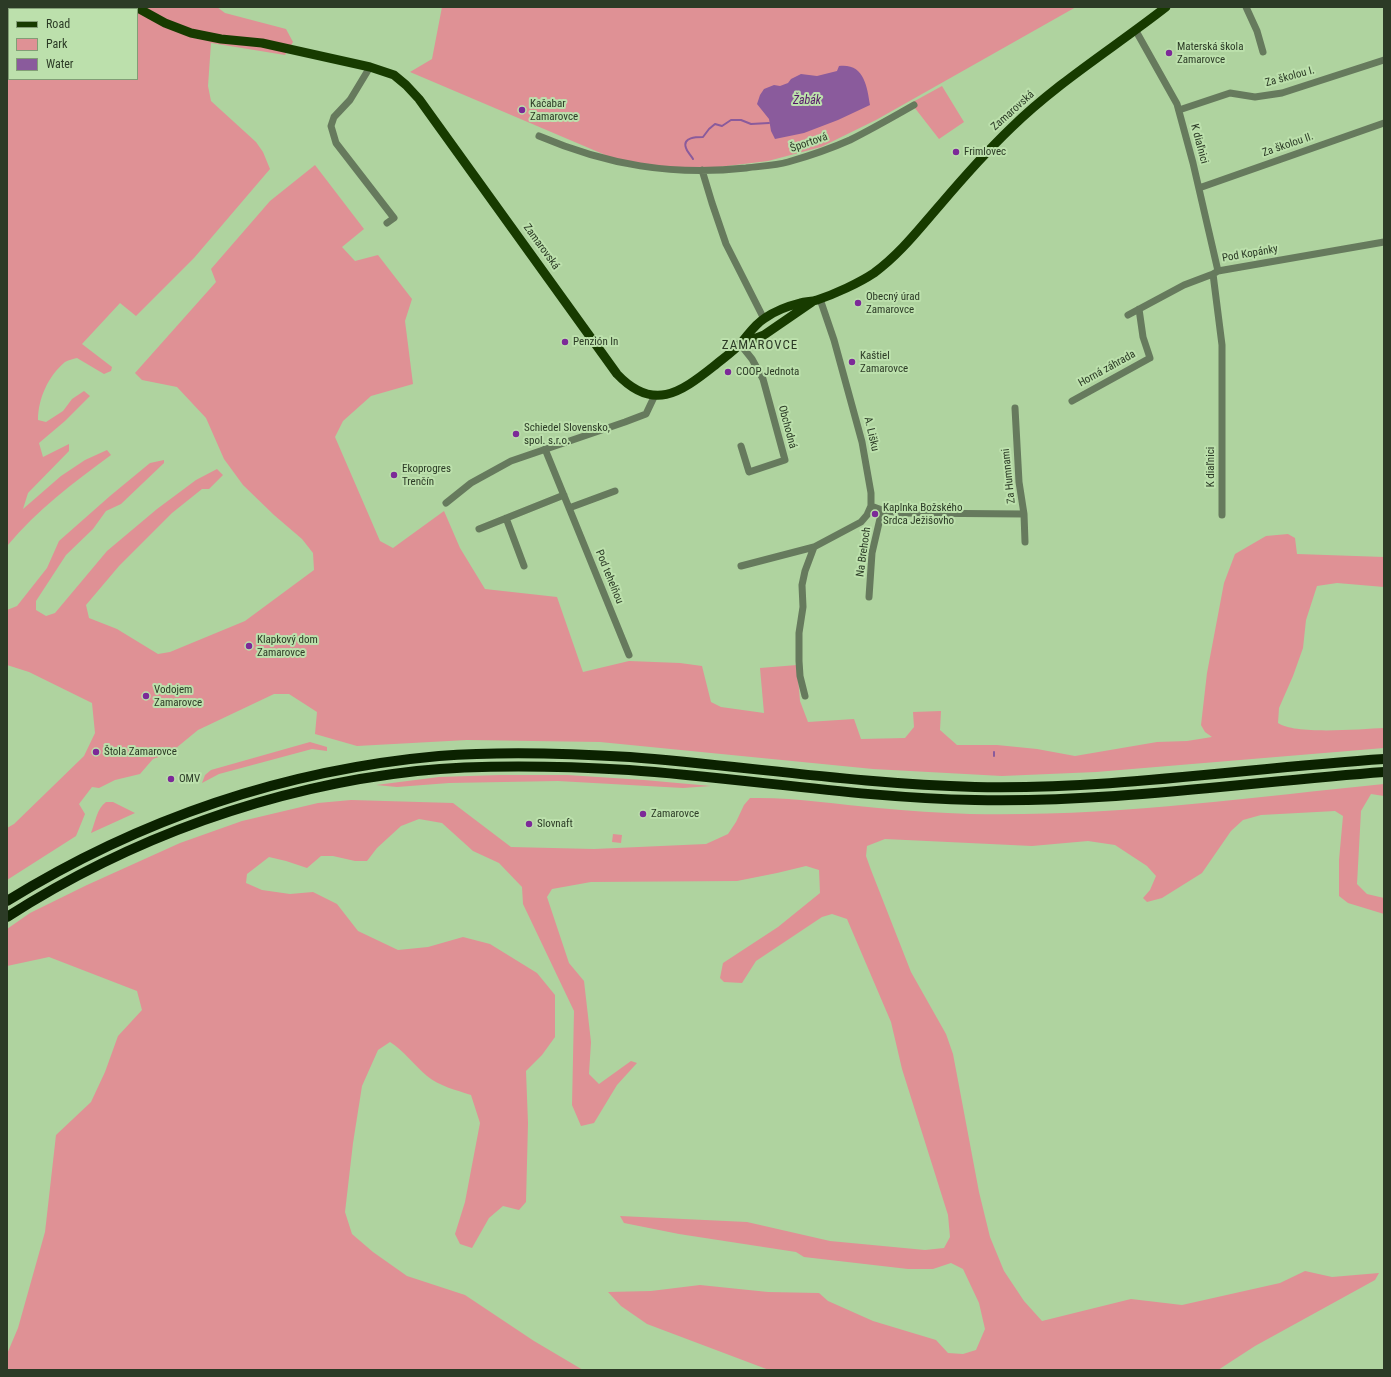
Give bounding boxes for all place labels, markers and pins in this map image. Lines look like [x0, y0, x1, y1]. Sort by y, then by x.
place label: Materská škola Zamarovce [1177, 40, 1243, 66]
marker: Materská škola Zamarovce [1164, 48, 1174, 58]
place label: Kačabar Zamarovce [530, 97, 578, 123]
marker: Kačabar Zamarovce [517, 105, 527, 115]
place label: Frimlovec [964, 145, 1006, 159]
marker: Frimlovec [951, 147, 961, 157]
place label: Obecný úrad Zamarovce [866, 290, 920, 316]
marker: Obecný úrad Zamarovce [853, 298, 863, 308]
place label: Penzión In [573, 335, 618, 349]
marker: Penzión In [560, 337, 570, 347]
place label: Kaštiel Zamarovce [860, 349, 908, 375]
marker: Kaštiel Zamarovce [847, 357, 857, 367]
place label: COOP Jednota [736, 365, 799, 379]
marker: COOP Jednota [723, 367, 733, 377]
place label: Schiedel Slovensko, spol. s.r.o. [524, 421, 610, 447]
marker: Schiedel Slovensko, spol. s.r.o. [511, 429, 521, 439]
place label: Ekoprogres Trenčín [402, 462, 451, 488]
marker: Ekoprogres Trenčín [389, 470, 399, 480]
place label: Kaplnka Božského Srdca Ježišovho [883, 501, 962, 527]
marker: Kaplnka Božského Srdca Ježišovho [870, 509, 880, 519]
place label: Klapkový dom Zamarovce [257, 633, 318, 659]
marker: Klapkový dom Zamarovce [244, 641, 254, 651]
place label: Vodojem Zamarovce [154, 683, 202, 709]
marker: Vodojem Zamarovce [141, 691, 151, 701]
place label: Štola Zamarovce [104, 745, 177, 759]
marker: Štola Zamarovce [91, 747, 101, 757]
place label: OMV [179, 772, 200, 786]
marker: OMV [166, 774, 176, 784]
place label: Zamarovce [651, 807, 699, 821]
marker: Zamarovce [638, 809, 648, 819]
place label: Slovnaft [537, 817, 573, 831]
marker: Slovnaft [524, 819, 534, 829]

